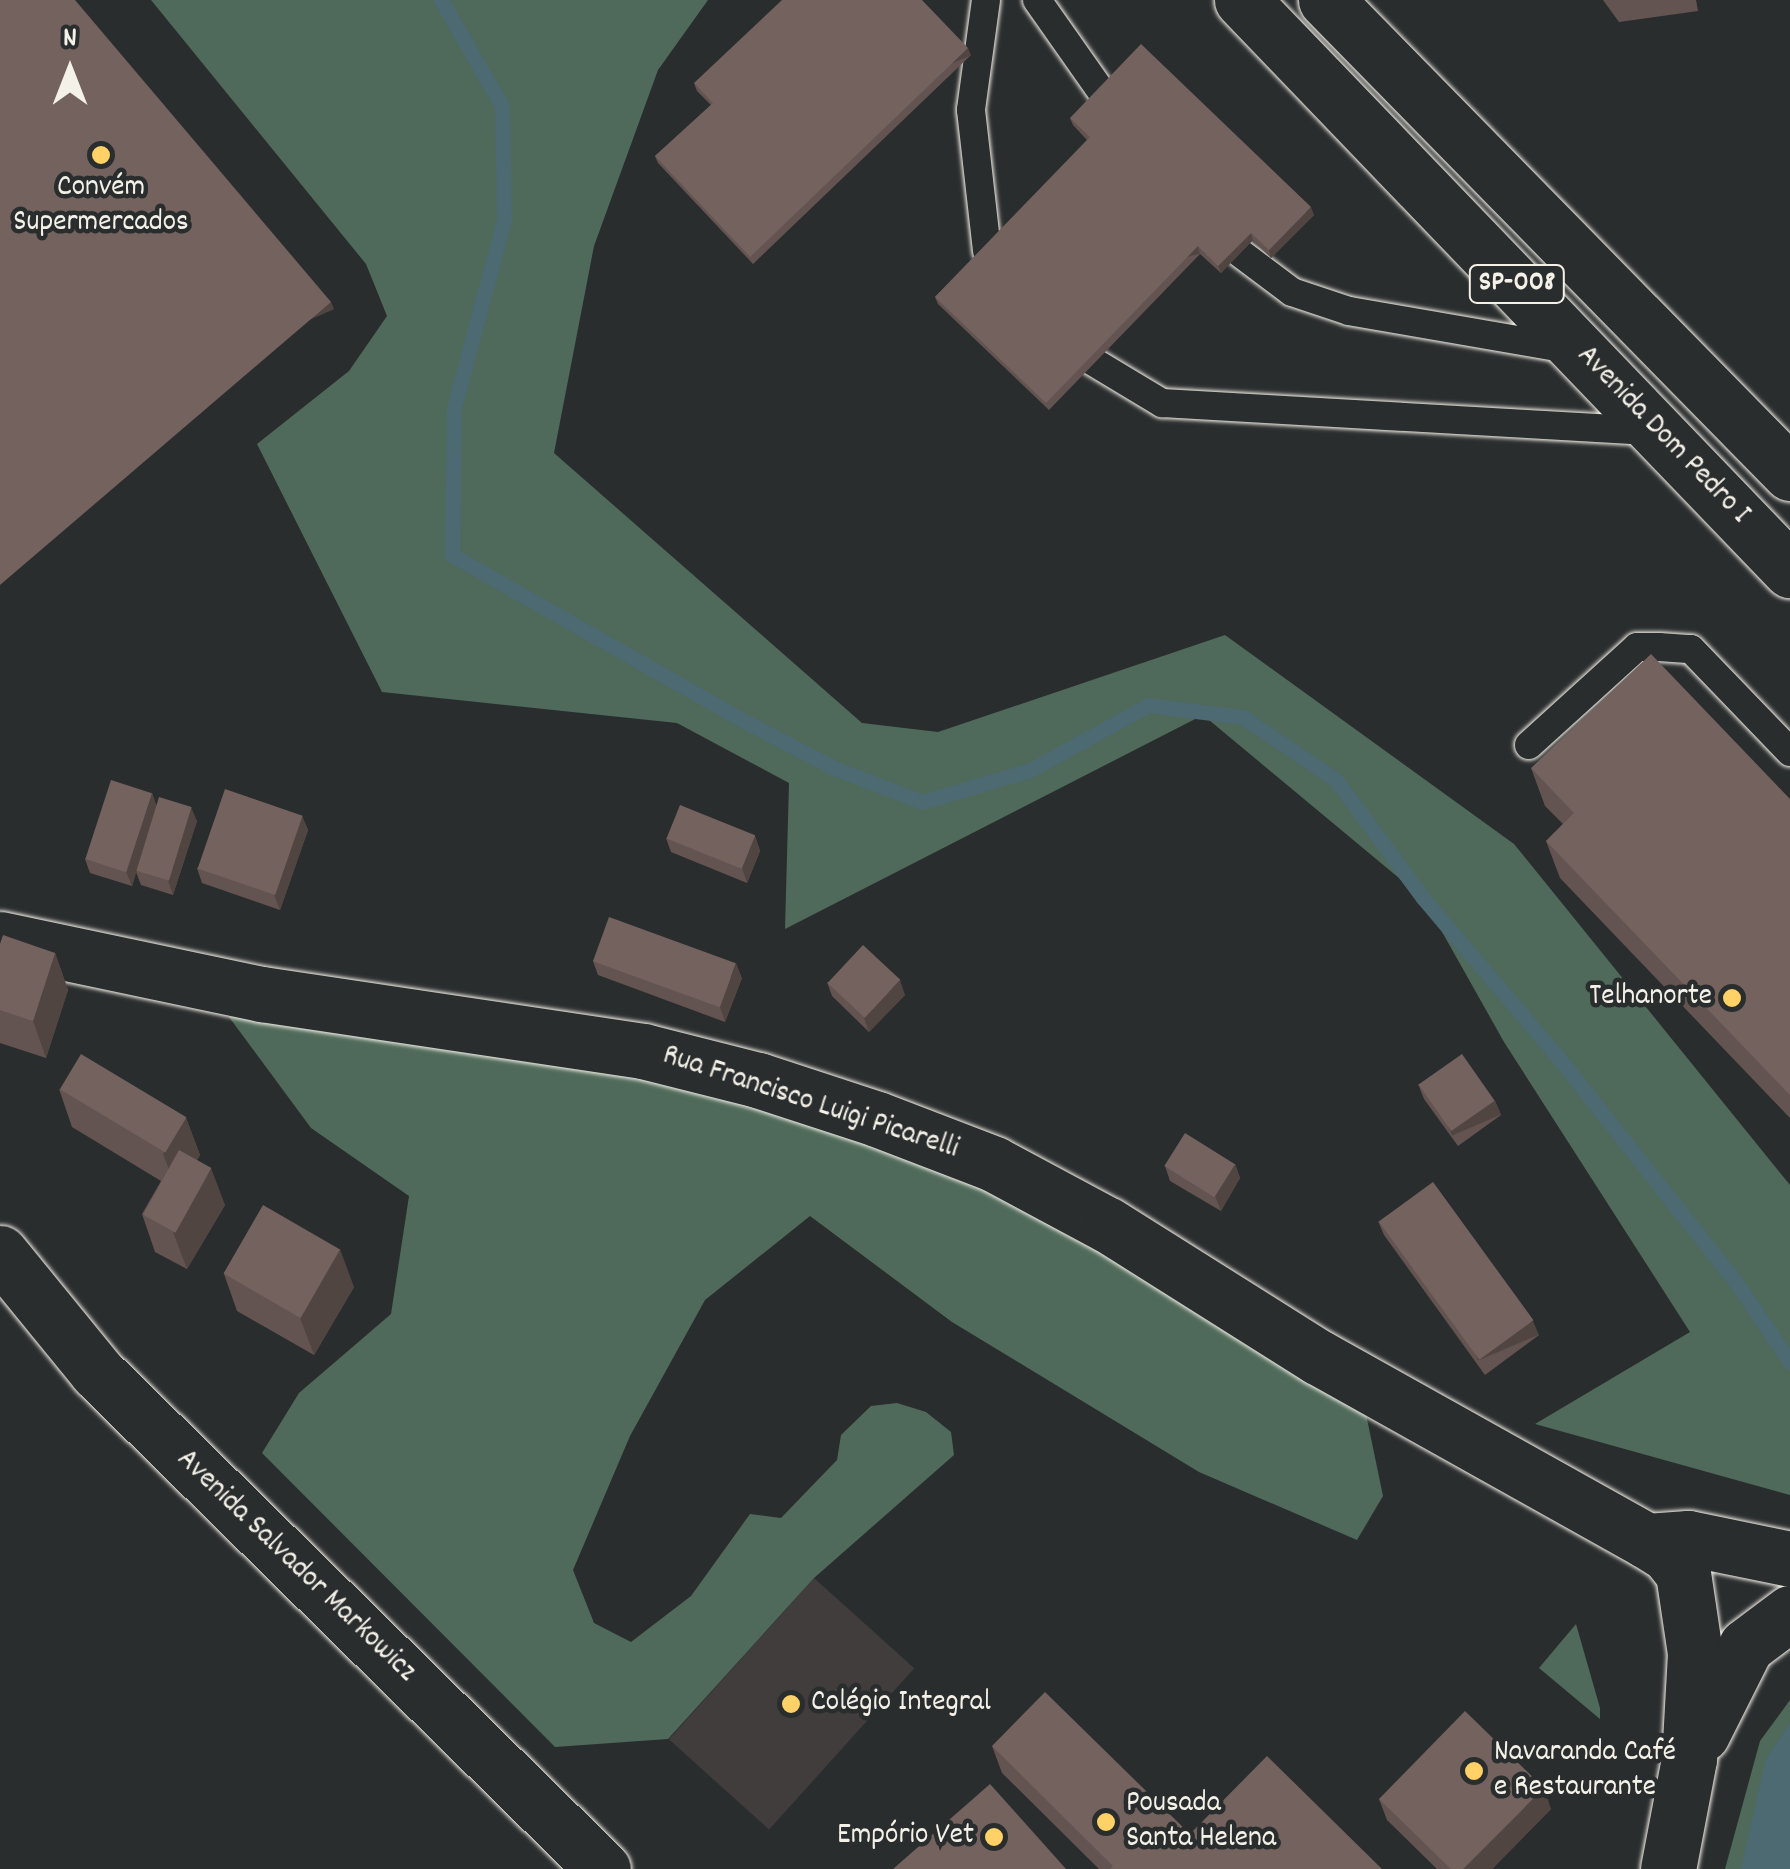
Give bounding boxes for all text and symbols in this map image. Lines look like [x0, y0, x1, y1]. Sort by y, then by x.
north arrow [20, 20, 120, 120]
text: N [63, 20, 77, 60]
marker: Convém Supermercados [90, 144, 112, 166]
place label: Convém Supermercados [13, 171, 189, 242]
road number: SP-008 [1467, 261, 1567, 307]
street label: Avenida Dom Pedro I [1568, 339, 1756, 533]
place label: Telhanorte [1589, 980, 1712, 1016]
marker: Telhanorte [1721, 987, 1743, 1009]
street label: Rua Francisco Luigi Picarelli [658, 1039, 962, 1169]
street label: Avenida Salvador Markowicz [168, 1443, 422, 1691]
place label: Colégio Integral [811, 1686, 991, 1722]
marker: Colégio Integral [780, 1693, 802, 1715]
place label: Navaranda Café e Restaurante [1494, 1736, 1676, 1806]
marker: Navaranda Café e Restaurante [1463, 1760, 1485, 1782]
place label: Pousada Santa Helena [1126, 1787, 1276, 1858]
marker: Pousada Santa Helena [1095, 1811, 1117, 1833]
place label: Empório Vet [837, 1819, 974, 1855]
marker: Empório Vet [983, 1826, 1005, 1848]

